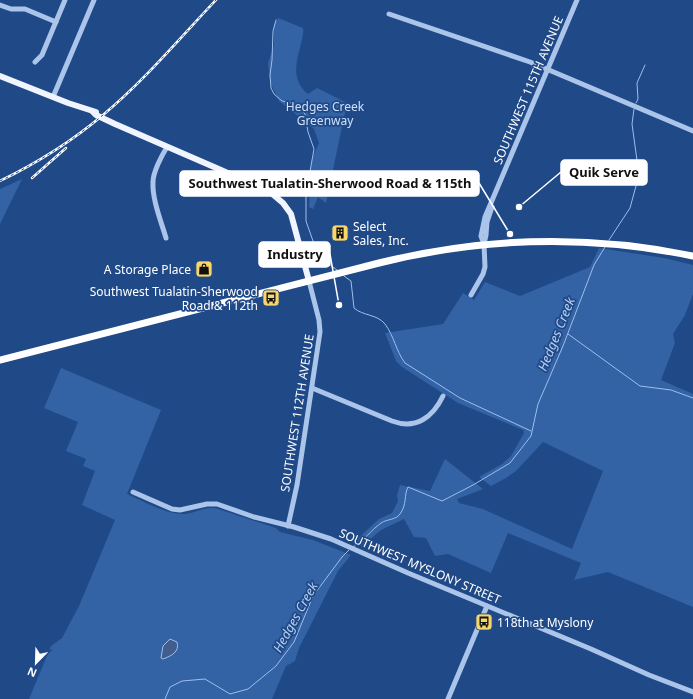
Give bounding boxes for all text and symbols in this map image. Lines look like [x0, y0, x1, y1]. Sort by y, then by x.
street label: SOUTHWEST 115TH AVENUE [489, 13, 567, 167]
park label: Hedges Creek Greenway [286, 98, 365, 129]
callout: Quik Serve [561, 160, 647, 185]
text: Quik Serve [569, 163, 639, 181]
callout: Southwest Tualatin-Sherwood Road & 115th [180, 171, 479, 196]
text: Southwest Tualatin-Sherwood Road & 115th [189, 174, 471, 192]
place label: Select Sales, Inc. [353, 218, 409, 249]
building icon: Select Sales, Inc. [330, 223, 350, 243]
callout: Industry [259, 242, 330, 267]
text: Industry [267, 245, 323, 263]
shop icon: A Storage Place [194, 259, 214, 279]
place label: A Storage Place [104, 261, 191, 278]
place label: Southwest Tualatin-Sherwood Road & 112th [90, 283, 258, 314]
bus stop icon: Southwest Tualatin-Sherwood Road & 112th [261, 288, 281, 308]
water label: Hedges Creek [533, 294, 579, 373]
street label: SOUTHWEST 112TH AVENUE [276, 333, 318, 493]
street label: SOUTHWEST MYSLONY STREET [337, 524, 504, 608]
water label: Hedges Creek [268, 578, 322, 655]
bus stop icon: 118th at Myslony [474, 612, 494, 632]
place label: 118th at Myslony [497, 614, 594, 631]
north arrow [16, 643, 56, 683]
text: N [25, 664, 39, 681]

